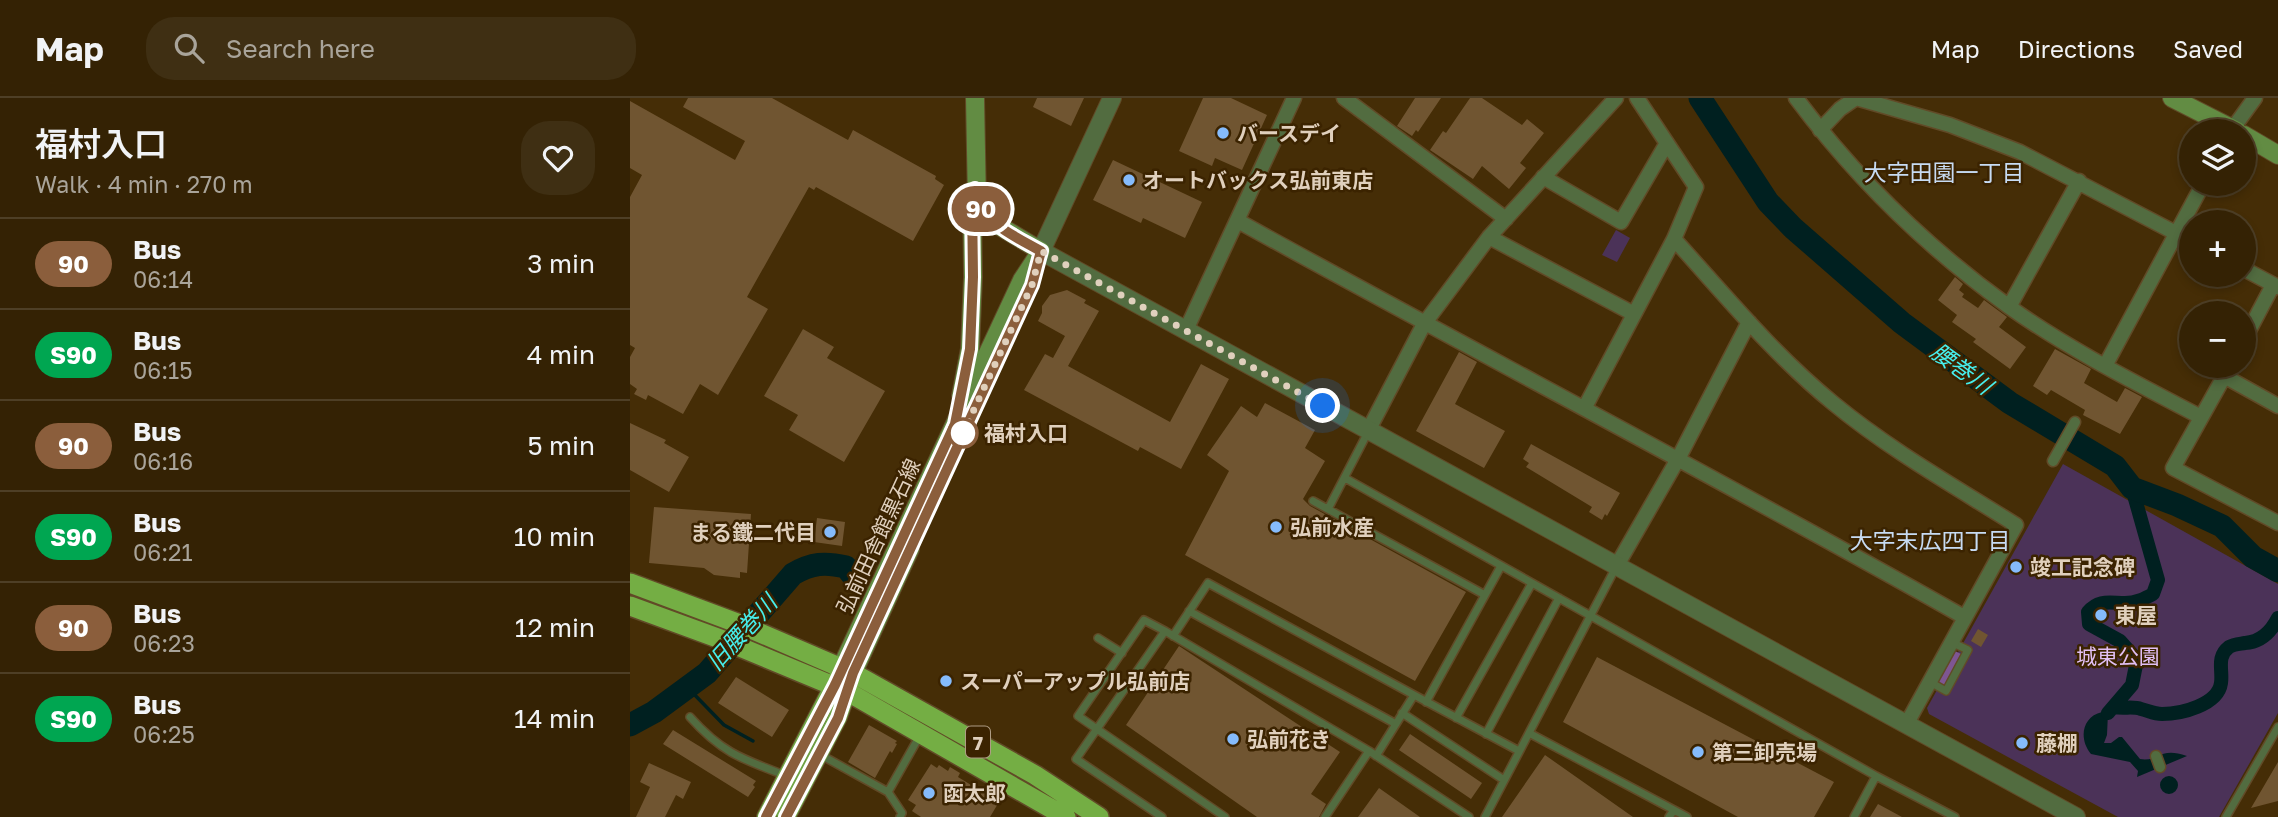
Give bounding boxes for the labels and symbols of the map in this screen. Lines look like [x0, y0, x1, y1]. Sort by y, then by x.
place label: バースデイ [1237, 120, 1341, 146]
marker: バースデイ [1215, 125, 1231, 141]
district label: 大字田園一丁目 [1864, 158, 2025, 186]
place label: オートバックス弘前東店 [1143, 167, 1373, 193]
marker: オートバックス弘前東店 [1121, 172, 1137, 188]
line badge: 90 [950, 186, 1012, 232]
water label: 腰巻川 [1926, 336, 2001, 401]
your location [1305, 388, 1340, 423]
marker: 福村入口 [948, 418, 978, 448]
place label: 福村入口 [984, 420, 1068, 446]
street label: 弘前田舎館黒石線 [831, 454, 925, 618]
place label: 弘前水産 [1290, 514, 1374, 540]
place label: まる鐵二代目 [690, 519, 816, 545]
marker: 弘前水産 [1268, 519, 1284, 535]
marker: まる鐵二代目 [822, 524, 838, 540]
district label: 大字末広四丁目 [1850, 526, 2011, 554]
place label: 竣工記念碑 [2030, 554, 2135, 580]
marker: 竣工記念碑 [2008, 559, 2024, 575]
water label: 旧腰巻川 [700, 586, 784, 676]
place label: 東屋 [2115, 602, 2157, 628]
marker: 東屋 [2093, 607, 2109, 623]
park label: 城東公園 [2076, 643, 2160, 669]
place label: スーパーアップル弘前店 [960, 668, 1190, 694]
marker: スーパーアップル弘前店 [938, 673, 954, 689]
road number: 7 [966, 726, 990, 758]
place label: 弘前花き [1247, 726, 1331, 752]
place label: 藤棚 [2036, 730, 2078, 756]
marker: 弘前花き [1225, 731, 1241, 747]
marker: 藤棚 [2014, 735, 2030, 751]
place label: 第三卸売場 [1712, 739, 1817, 765]
marker: 第三卸売場 [1690, 744, 1706, 760]
place label: 函太郎 [943, 780, 1006, 806]
marker: 函太郎 [921, 785, 937, 801]

